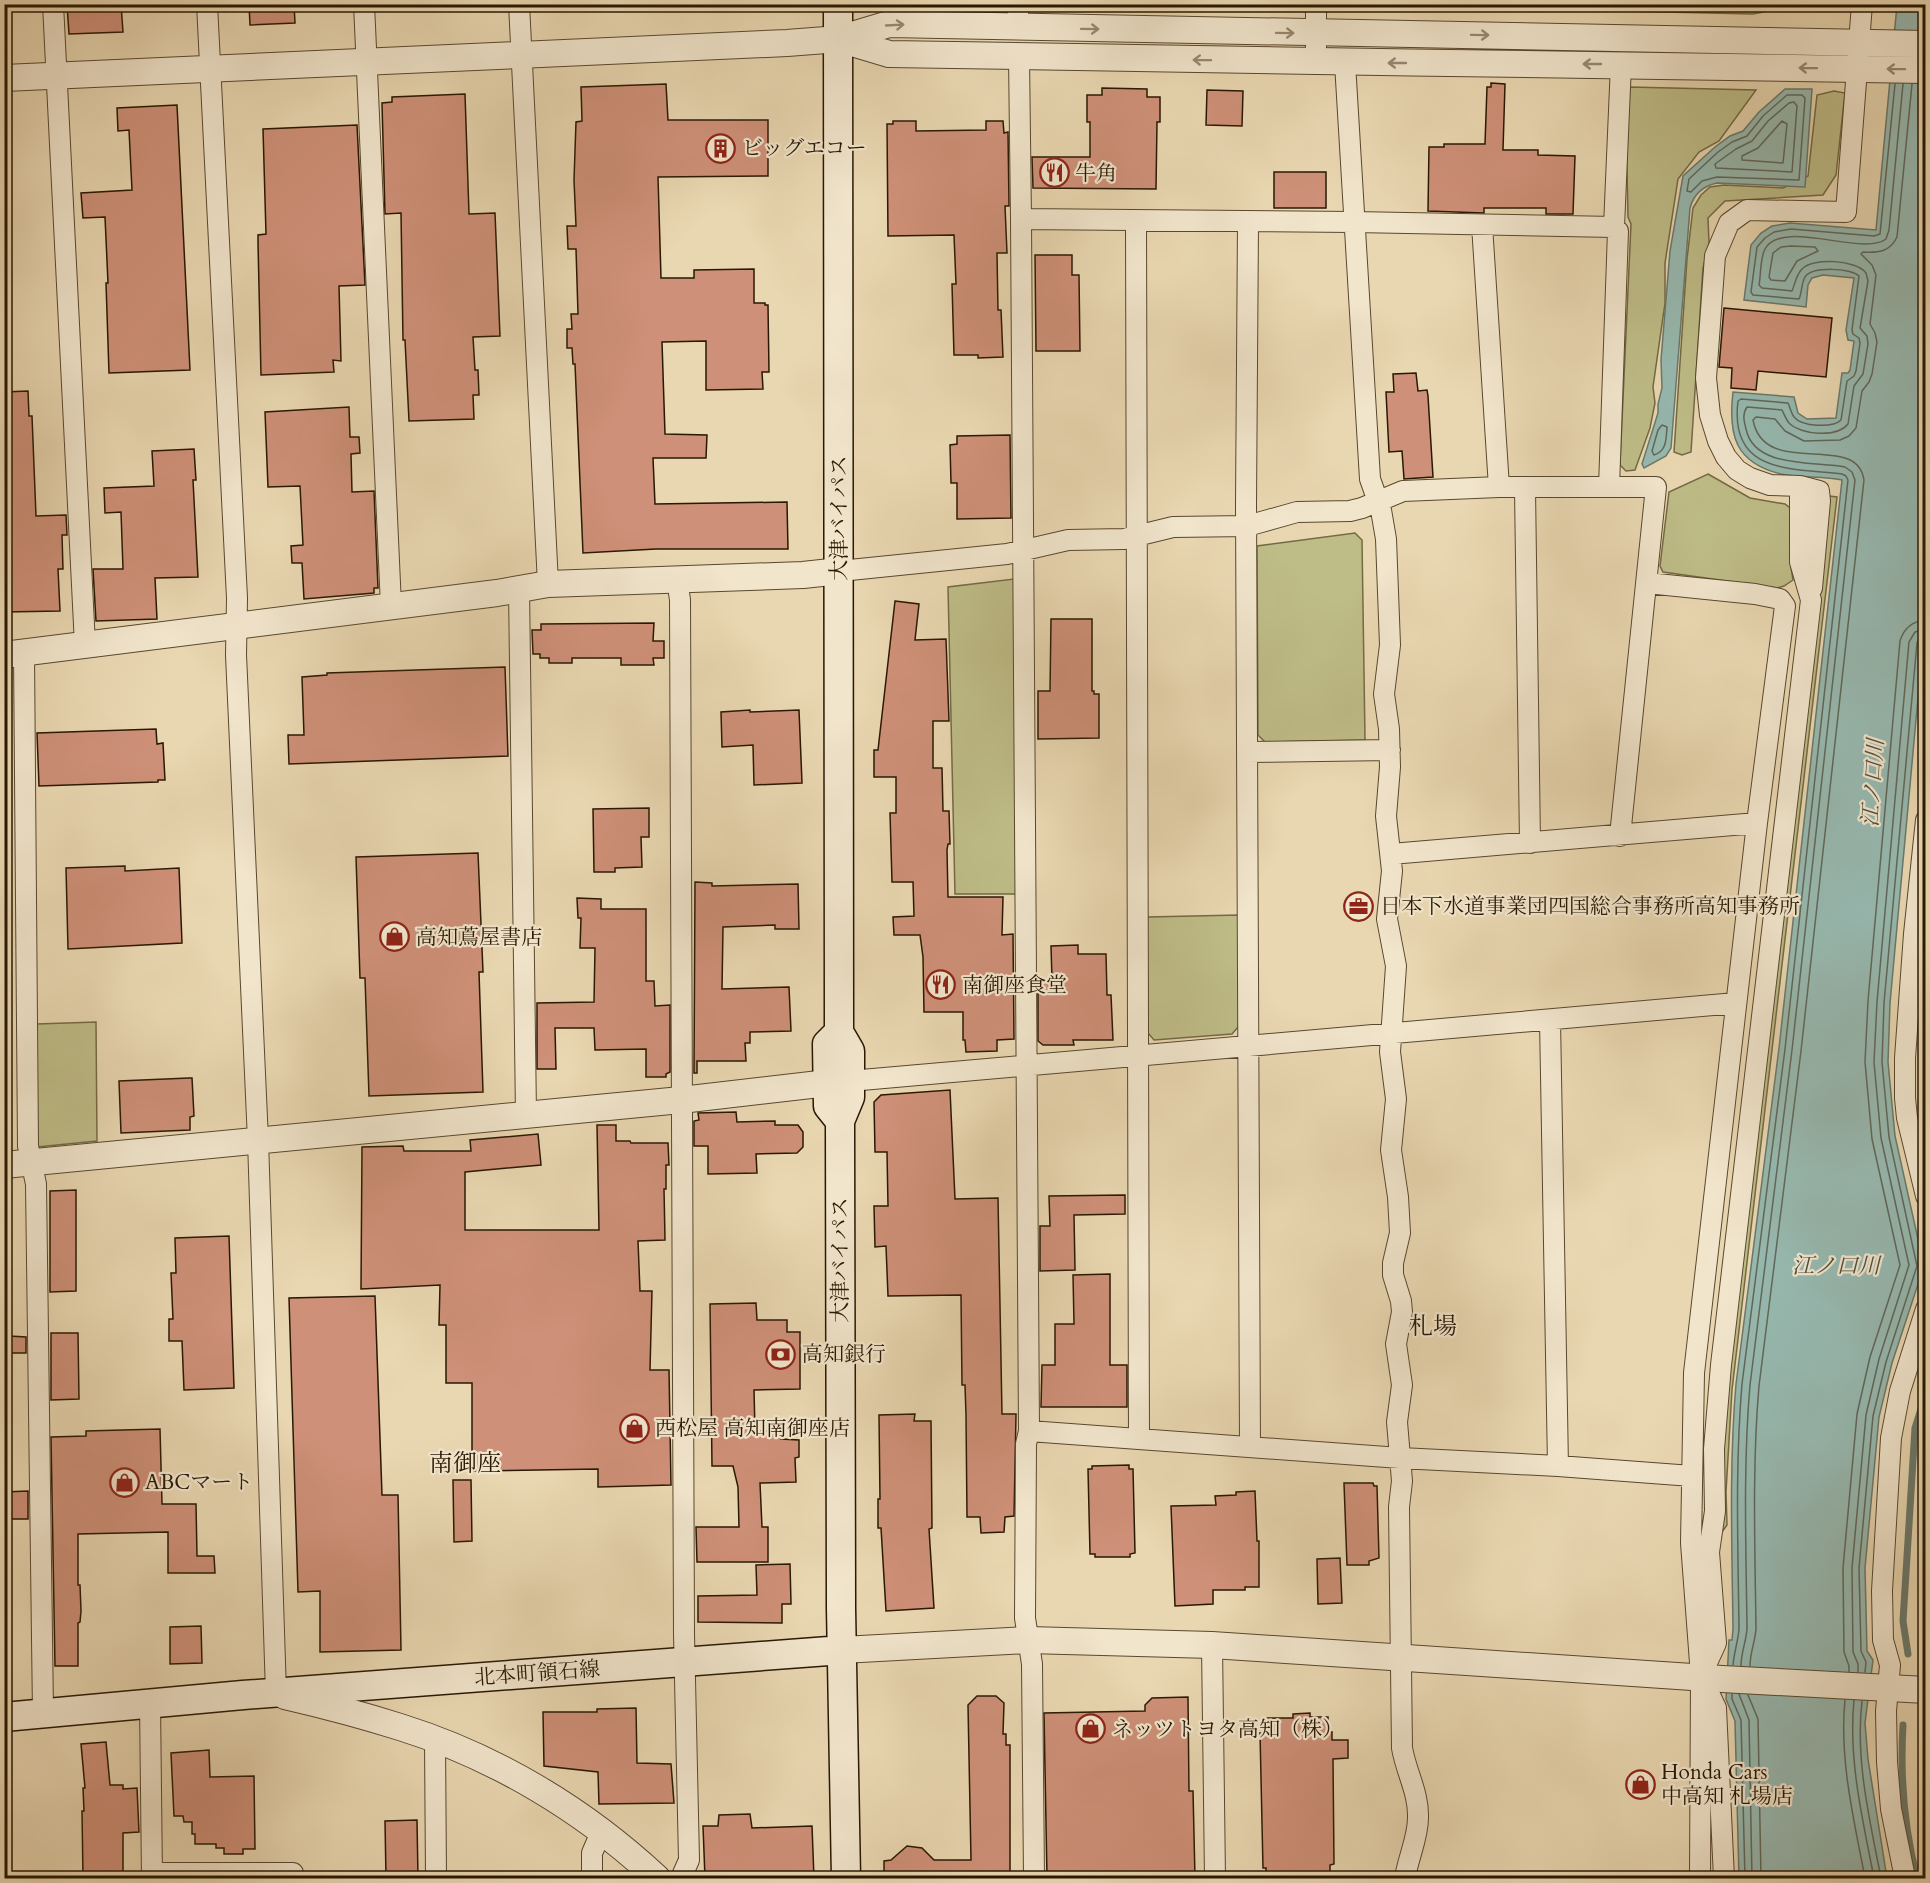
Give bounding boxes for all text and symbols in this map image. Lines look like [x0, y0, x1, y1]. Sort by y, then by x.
one-way arrow [885, 20, 905, 31]
one-way arrow [1080, 23, 1100, 35]
one-way arrow [1275, 27, 1295, 38]
one-way arrow [1470, 29, 1490, 41]
one-way arrow [1192, 54, 1212, 66]
one-way arrow [1387, 57, 1407, 69]
one-way arrow [1582, 58, 1602, 70]
one-way arrow [1798, 62, 1818, 74]
one-way arrow [1886, 64, 1906, 75]
building icon: ビッグエコー [705, 132, 737, 164]
place label: ビッグエコー [742, 134, 867, 163]
restaurant icon: 牛角 [1038, 157, 1070, 189]
place label: 牛角 [1075, 159, 1117, 188]
street label: 大津バイパス [825, 455, 854, 581]
water label: 江ノ口川 [1855, 736, 1891, 828]
office icon: 日本下水道事業団四国総合事務所高知事務所 [1343, 890, 1375, 922]
place label: 日本下水道事業団四国総合事務所高知事務所 [1380, 892, 1800, 921]
shop icon: 高知蔦屋書店 [379, 921, 411, 953]
place label: 高知蔦屋書店 [416, 923, 542, 952]
restaurant icon: 南御座食堂 [925, 969, 957, 1001]
place label: 南御座食堂 [962, 971, 1067, 1000]
street label: 大津バイパス [826, 1197, 855, 1323]
water label: 江ノ口川 [1792, 1251, 1882, 1281]
district label: 札場 [1409, 1310, 1457, 1343]
bank icon: 高知銀行 [765, 1338, 797, 1370]
place label: 高知銀行 [802, 1340, 886, 1369]
shop icon: 西松屋 高知南御座店 [618, 1412, 650, 1444]
place label: 西松屋 高知南御座店 [655, 1414, 850, 1443]
district label: 南御座 [429, 1447, 501, 1480]
shop icon: ABCマート [108, 1466, 140, 1498]
place label: ABCマート [145, 1468, 253, 1497]
street label: 北本町領石線 [473, 1655, 601, 1692]
shop icon: ネッツトヨタ高知（株） [1075, 1713, 1107, 1745]
place label: ネッツトヨタ高知（株） [1112, 1715, 1343, 1744]
place label: Honda Cars 中高知 札場店 [1661, 1758, 1793, 1811]
shop icon: Honda Cars 中高知 札場店 [1624, 1768, 1656, 1800]

